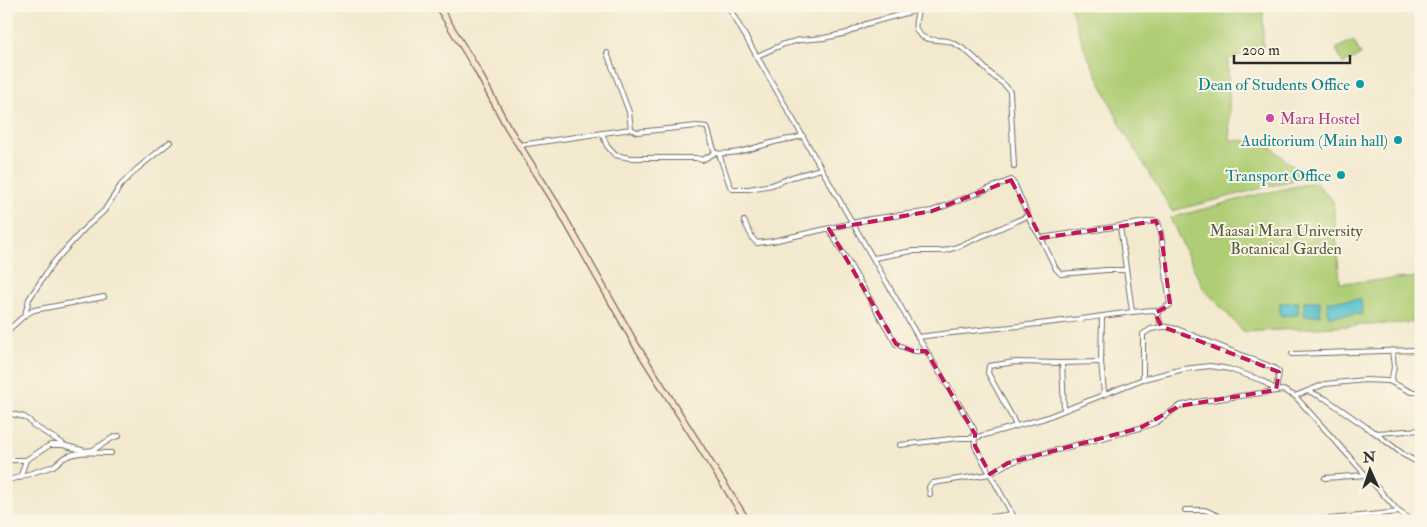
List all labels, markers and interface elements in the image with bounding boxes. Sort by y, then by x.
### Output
scale bar [1234,32,1351,64]
text: 200 m [1242,41,1280,60]
place label: Dean of Students Office [1198,75,1350,95]
marker: Dean of Students Office [1354,78,1366,90]
place label: Mara Hostel [1280,109,1360,129]
marker: Mara Hostel [1264,112,1276,124]
place label: Auditorium (Main hall) [1240,131,1388,151]
marker: Auditorium (Main hall) [1392,134,1404,146]
place label: Transport Office [1225,166,1331,187]
marker: Transport Office [1335,169,1347,181]
park label: Maasai Mara University Botanical Garden [1210,221,1363,259]
north arrow [1344,444,1394,494]
text: N [1362,449,1377,466]

